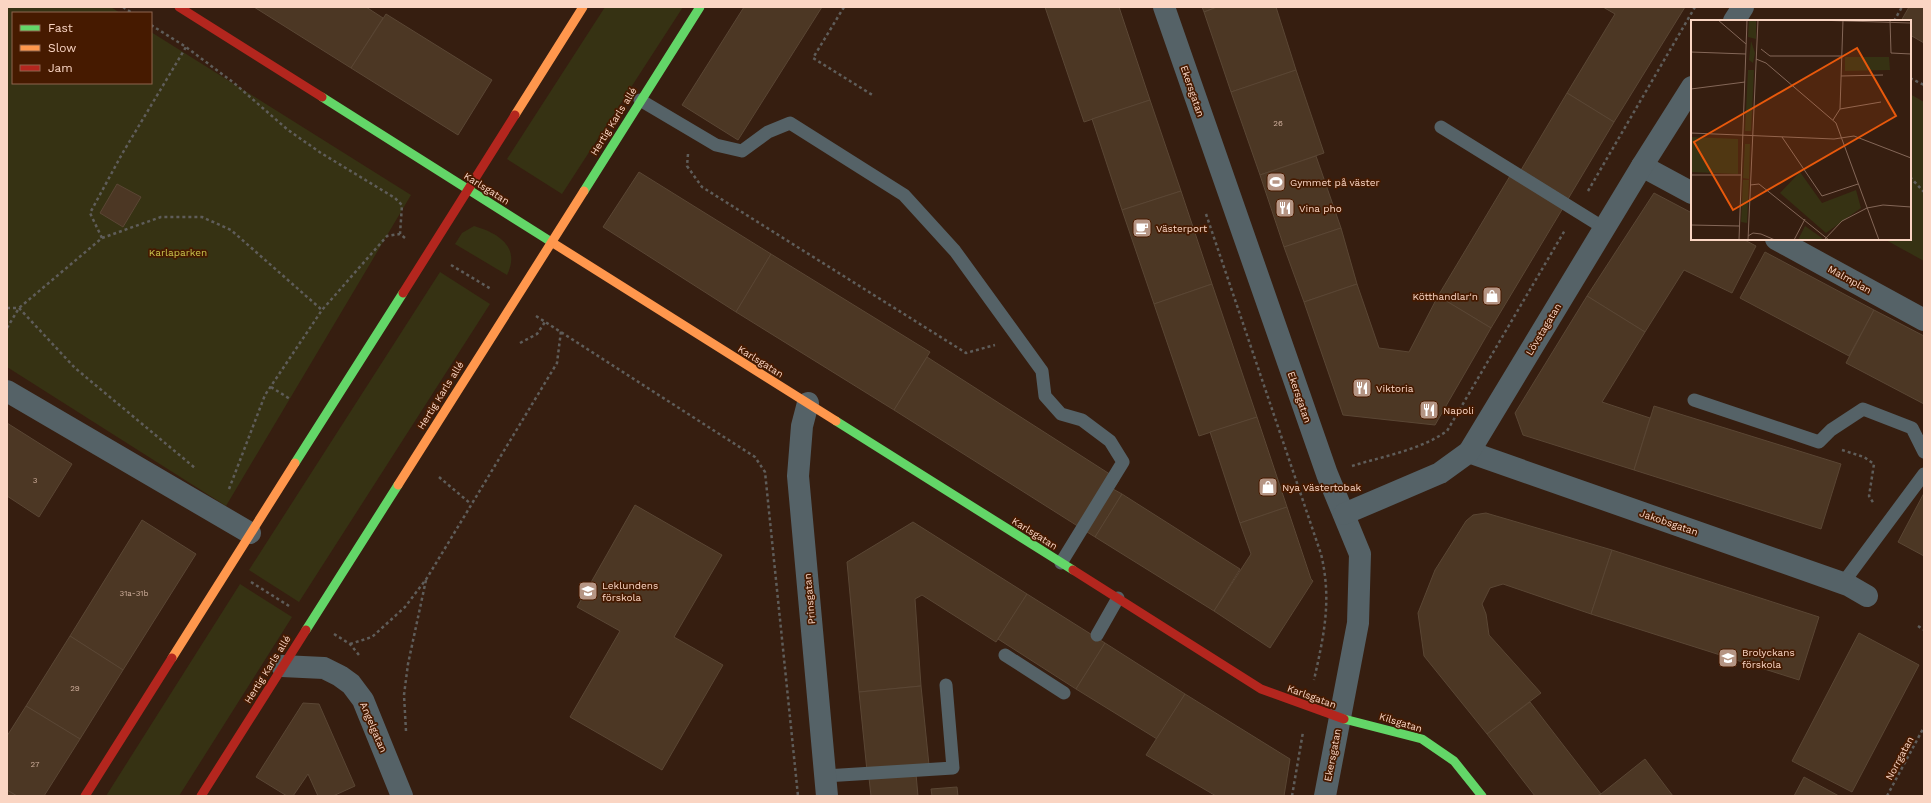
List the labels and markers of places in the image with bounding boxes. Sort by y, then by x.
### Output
sports icon: Gymmet på väster [1265,171,1287,193]
place label: Gymmet på väster [1290,177,1380,188]
restaurant icon: Vina pho [1274,197,1296,219]
place label: Vina pho [1299,203,1342,214]
cafe icon: Västerport [1131,217,1153,239]
place label: Västerport [1156,223,1208,234]
shop icon: Kötthandlar'n [1481,285,1503,307]
place label: Kötthandlar'n [1413,291,1478,302]
restaurant icon: Viktoria [1351,377,1373,399]
place label: Viktoria [1376,383,1414,394]
restaurant icon: Napoli [1418,399,1440,421]
place label: Napoli [1443,405,1474,416]
shop icon: Nya Västertobak [1257,476,1279,498]
place label: Nya Västertobak [1282,482,1362,493]
school or university icon: Leklundens förskola [577,580,599,602]
place label: Leklundens förskola [602,580,658,603]
school or university icon: Brolyckans förskola [1717,647,1739,669]
place label: Brolyckans förskola [1742,647,1795,670]

